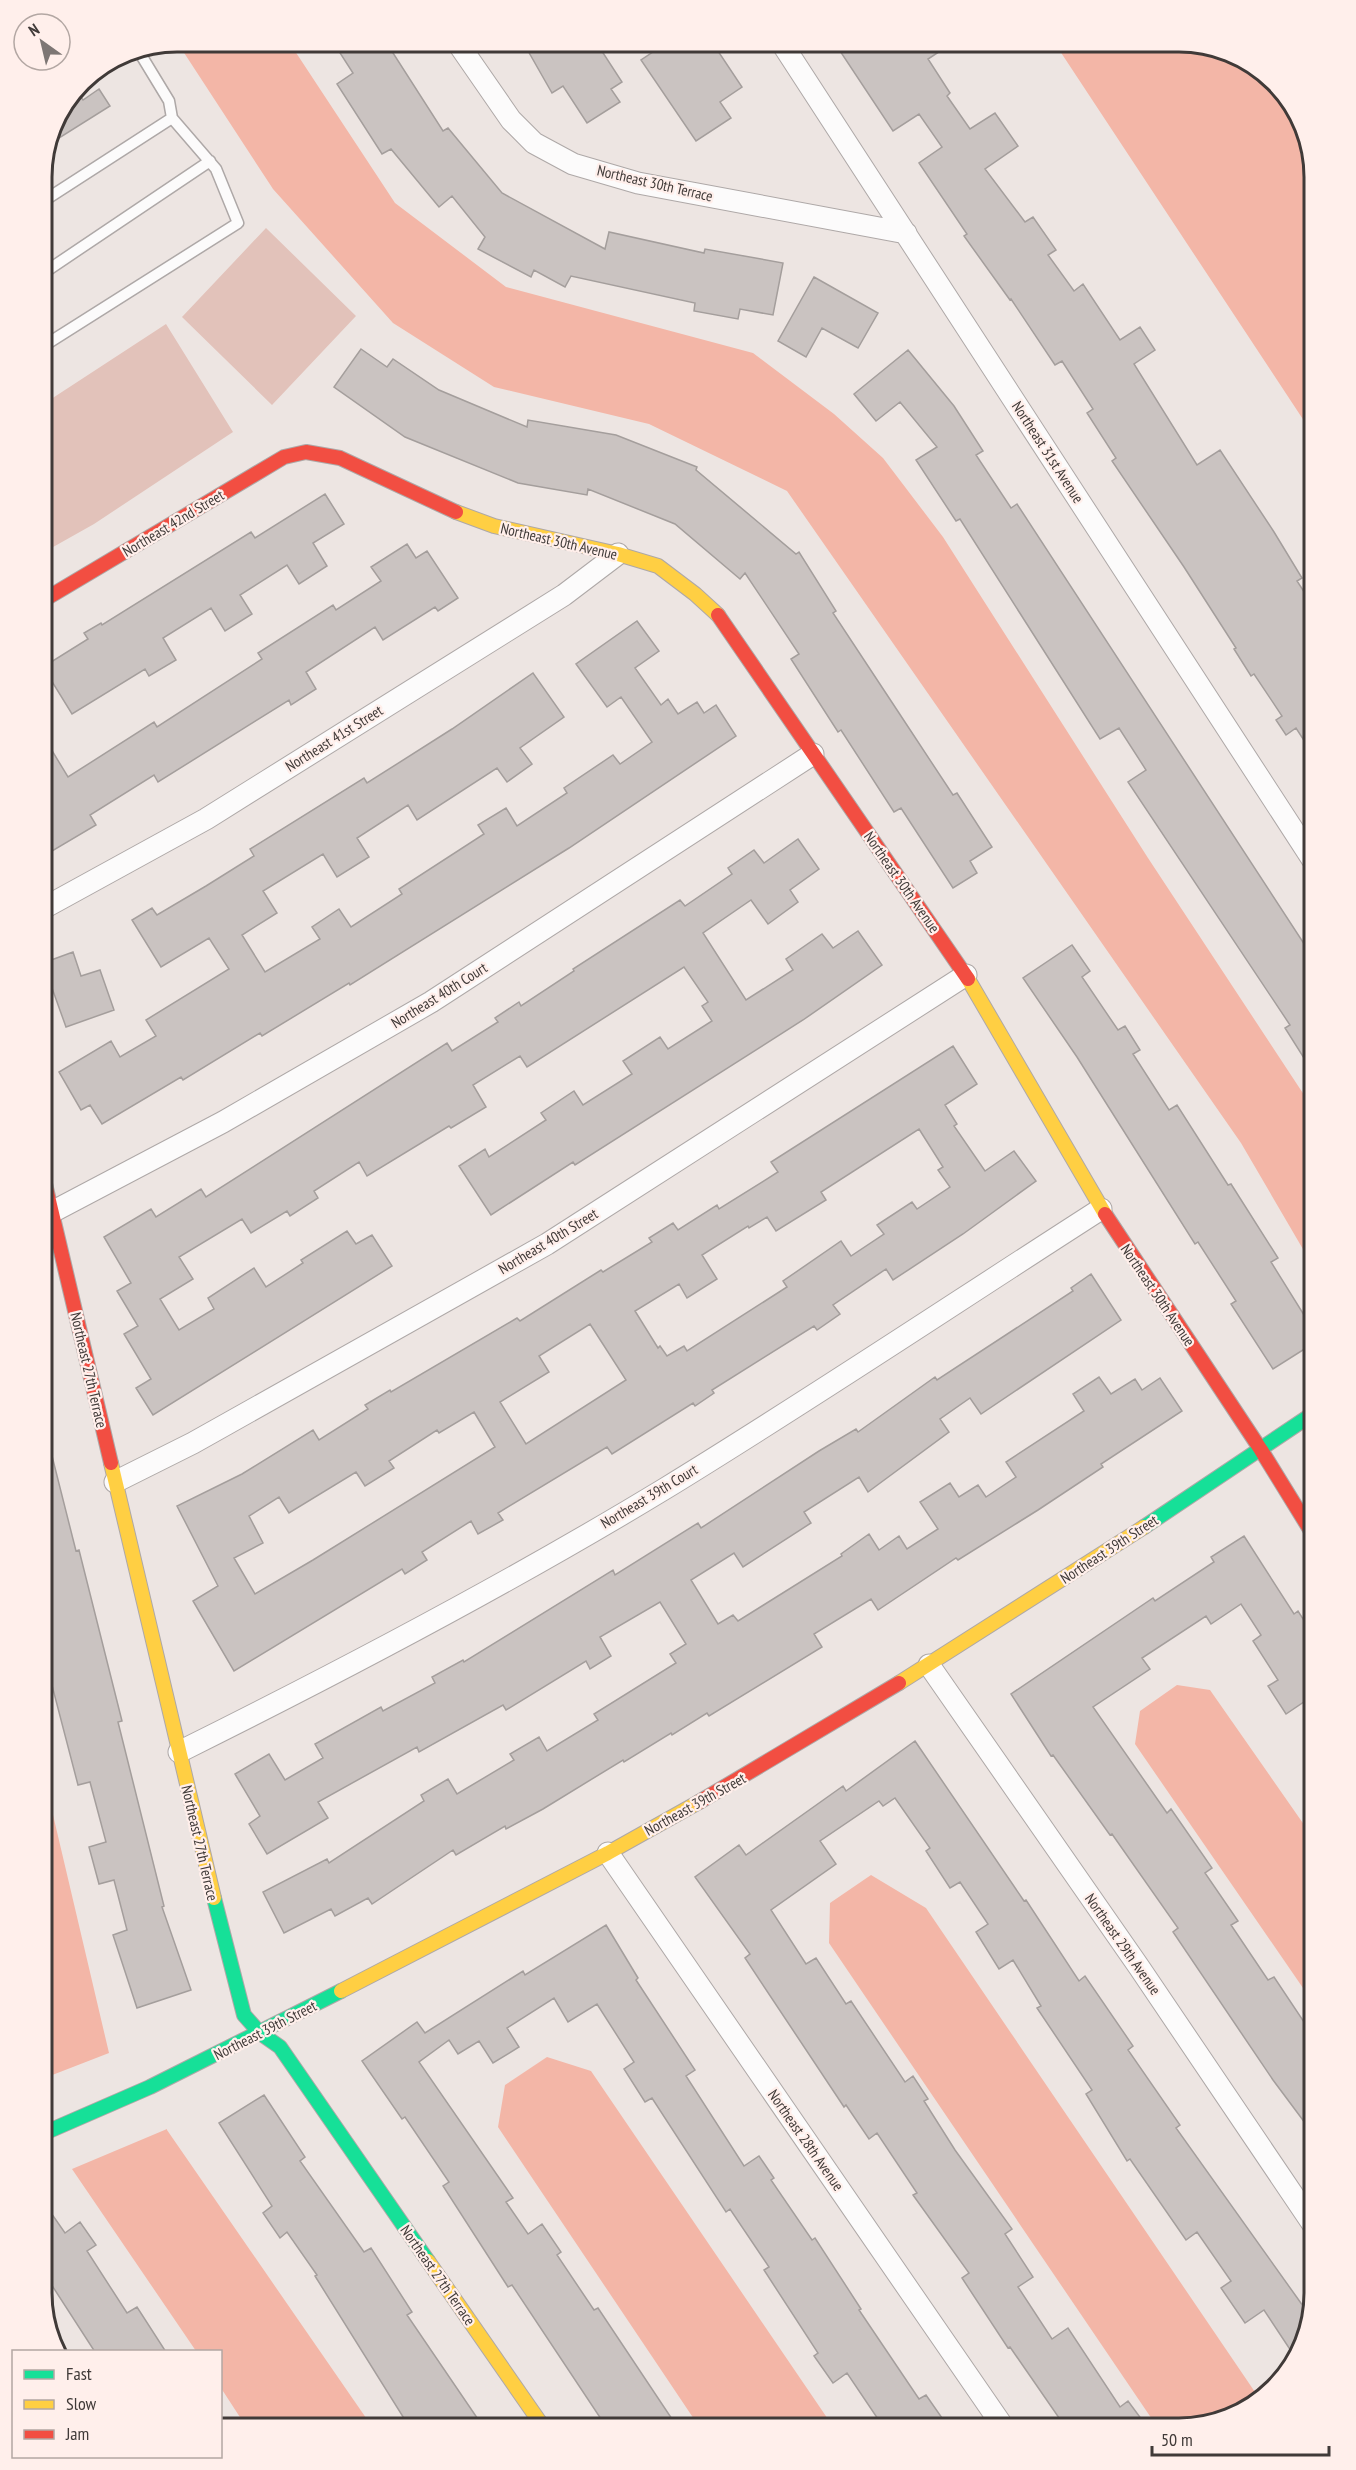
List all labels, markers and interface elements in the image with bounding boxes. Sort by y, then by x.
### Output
north arrow [12,12,72,72]
text: N [24,19,43,40]
street label: Northeast 30th Terrace [595,160,715,206]
street label: Northeast 31st Avenue [1008,397,1088,507]
street label: Northeast 42nd Street [119,485,227,561]
street label: Northeast 30th Avenue [499,518,619,564]
street label: Northeast 41st Street [282,700,386,776]
street label: Northeast 30th Avenue [860,828,944,936]
street label: Northeast 40th Court [387,958,491,1032]
street label: Northeast 40th Street [495,1204,601,1278]
street label: Northeast 30th Avenue [1117,1240,1199,1350]
street label: Northeast 27th Terrace [66,1310,112,1430]
street label: Northeast 39th Court [597,1460,701,1532]
street label: Northeast 39th Street [1057,1510,1161,1588]
street label: Northeast 39th Street [641,1768,749,1840]
street label: Northeast 27th Terrace [177,1783,223,1903]
street label: Northeast 29th Avenue [1081,1890,1165,1998]
street label: Northeast 39th Street [210,1996,320,2064]
street label: Northeast 28th Avenue [764,2086,848,2194]
street label: Northeast 27th Terrace [396,2221,480,2329]
legend [12,2350,222,2458]
text: Fast [66,2362,92,2385]
text: Slow [66,2392,97,2415]
scale bar [1152,2419,1329,2457]
text: Jam [65,2422,89,2445]
text: 50 m [1161,2428,1193,2451]

